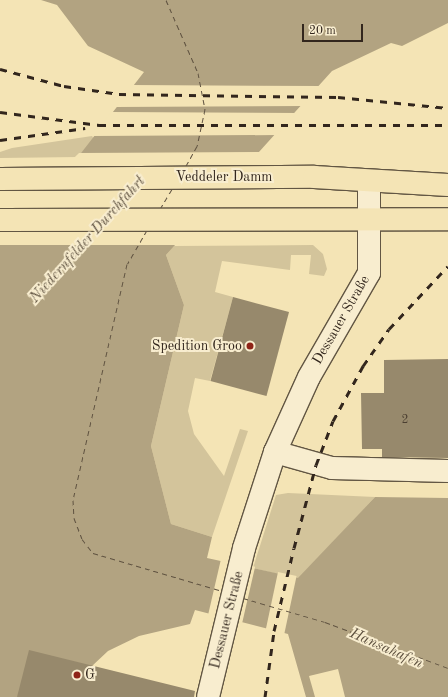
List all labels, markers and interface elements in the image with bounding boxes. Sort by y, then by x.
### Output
scale bar [304,16,365,42]
text: 20 m [309,25,336,37]
street label: Veddeler Damm [176,169,272,185]
water label: Niedernfelder Durchfahrt [26,173,150,307]
street label: Dessauer Straße [309,272,373,368]
place label: Spedition Groo [152,338,242,354]
marker: Spedition Groo [245,341,255,351]
house number: 2 [402,414,408,428]
street label: Dessauer Straße [207,569,247,671]
water label: Hansahafen [347,625,425,673]
place label: G [85,667,95,683]
marker: G [72,670,82,680]

